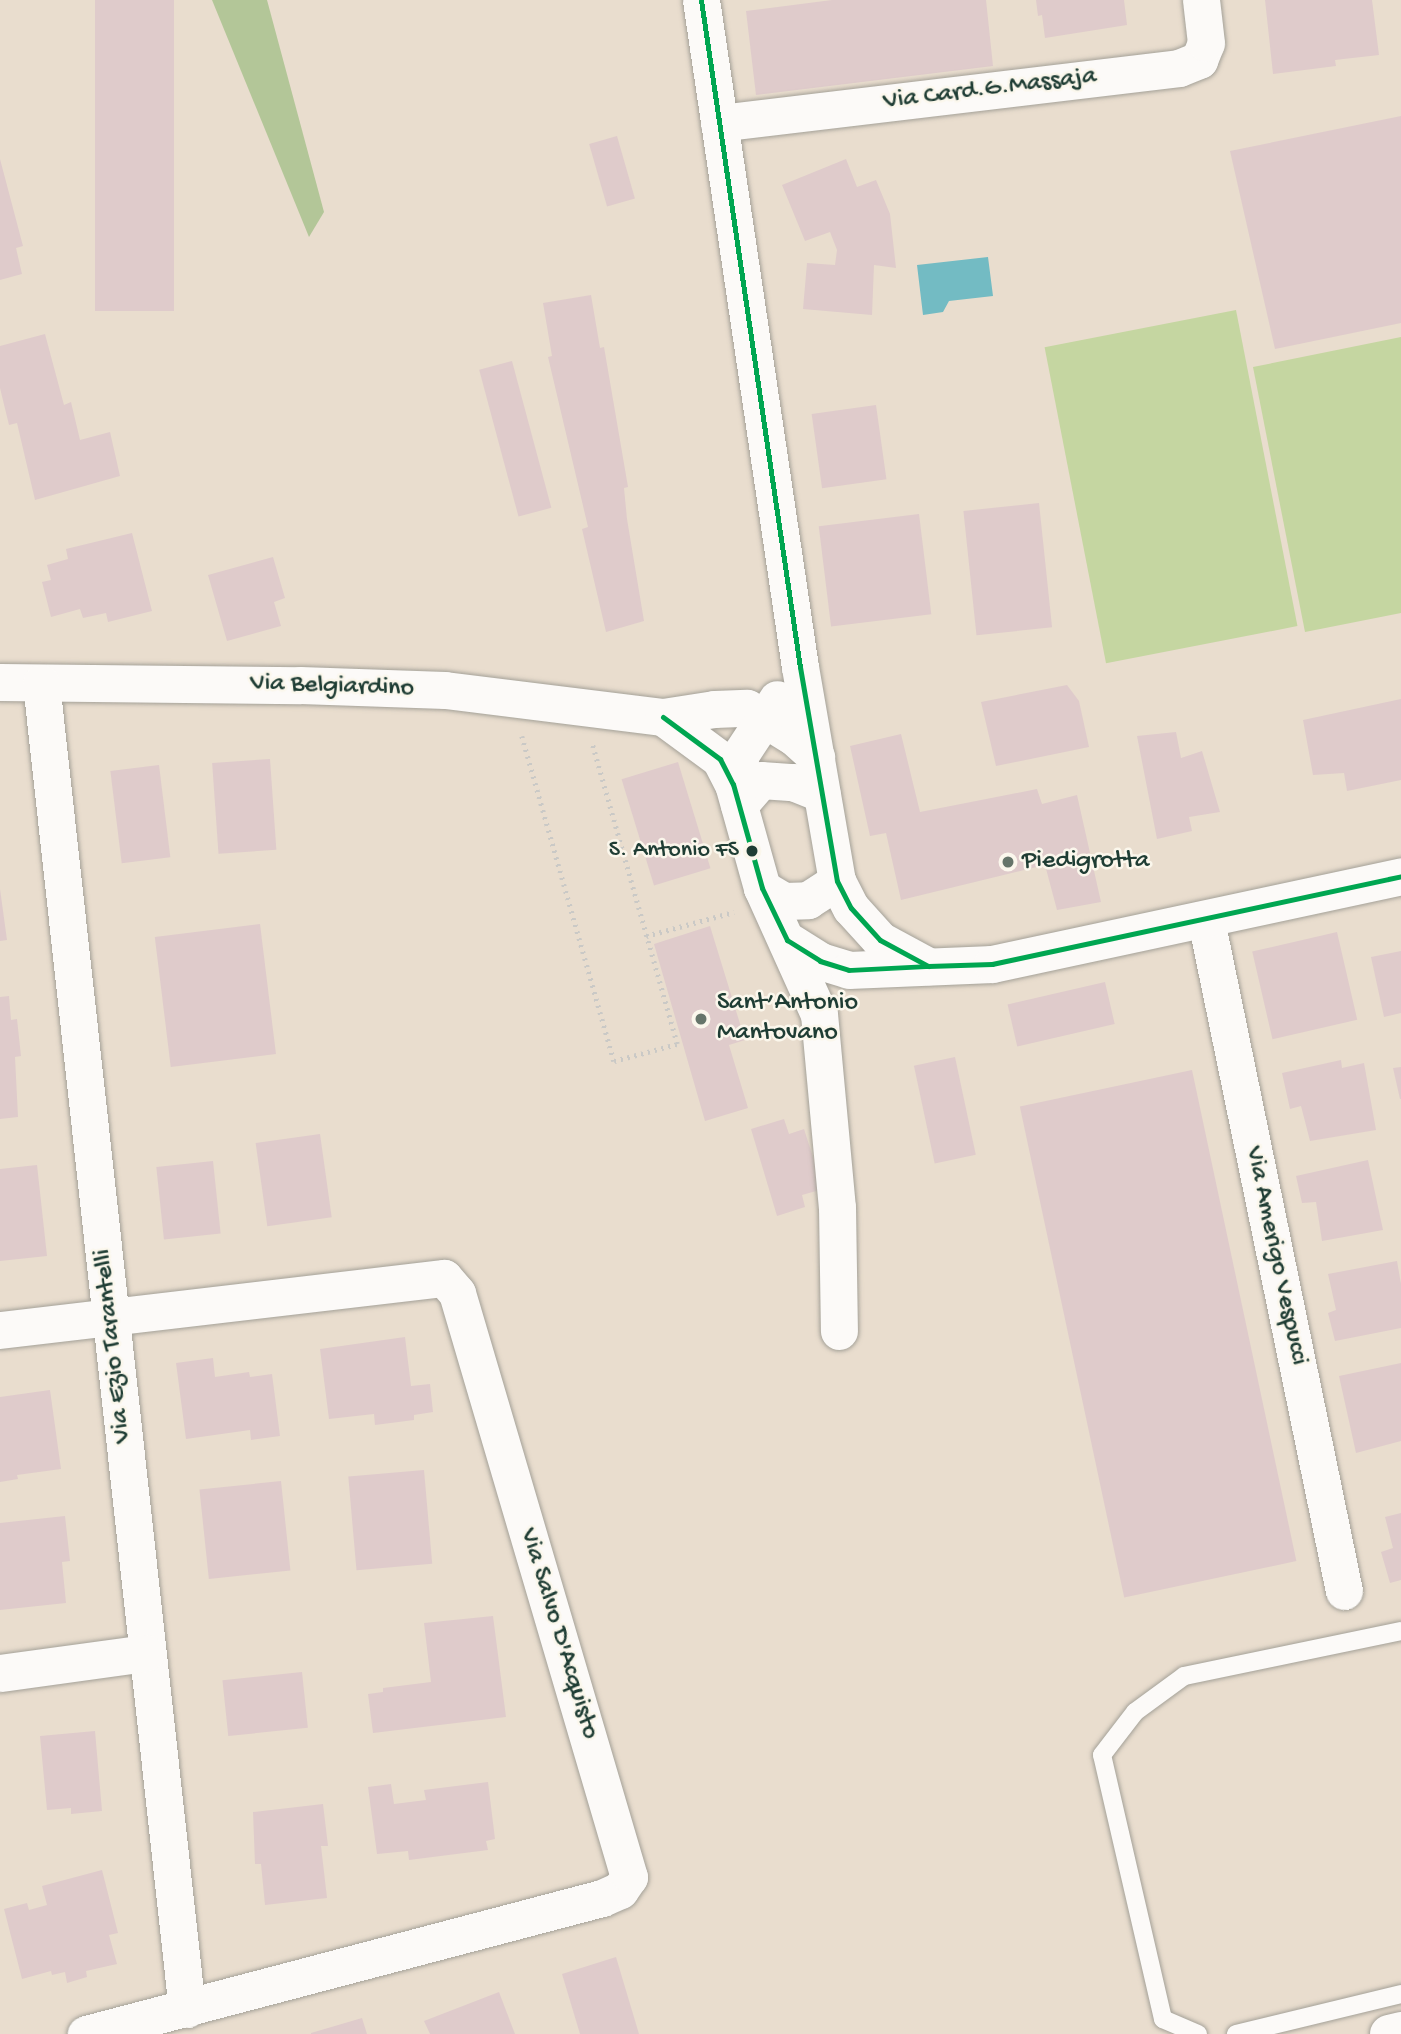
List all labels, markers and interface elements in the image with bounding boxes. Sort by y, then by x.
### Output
street label: Via Card.G.Massaja [882,61,1098,119]
street label: Via Belgiardino [250,669,414,705]
place label: S. Antonio FS [609,837,739,865]
marker: S. Antonio FS [745,844,759,858]
place label: Piedigrotta [1022,846,1149,878]
marker: Piedigrotta [1000,854,1016,870]
place label: Sant’Antonio Mantovano [717,988,858,1050]
marker: Sant’Antonio Mantovano [691,1009,711,1029]
street label: Via Amerigo Vespucci [1237,1144,1313,1368]
street label: Via Ezio Tarantelli [88,1247,140,1445]
street label: Via Salvo D'Acquisto [511,1525,605,1743]

